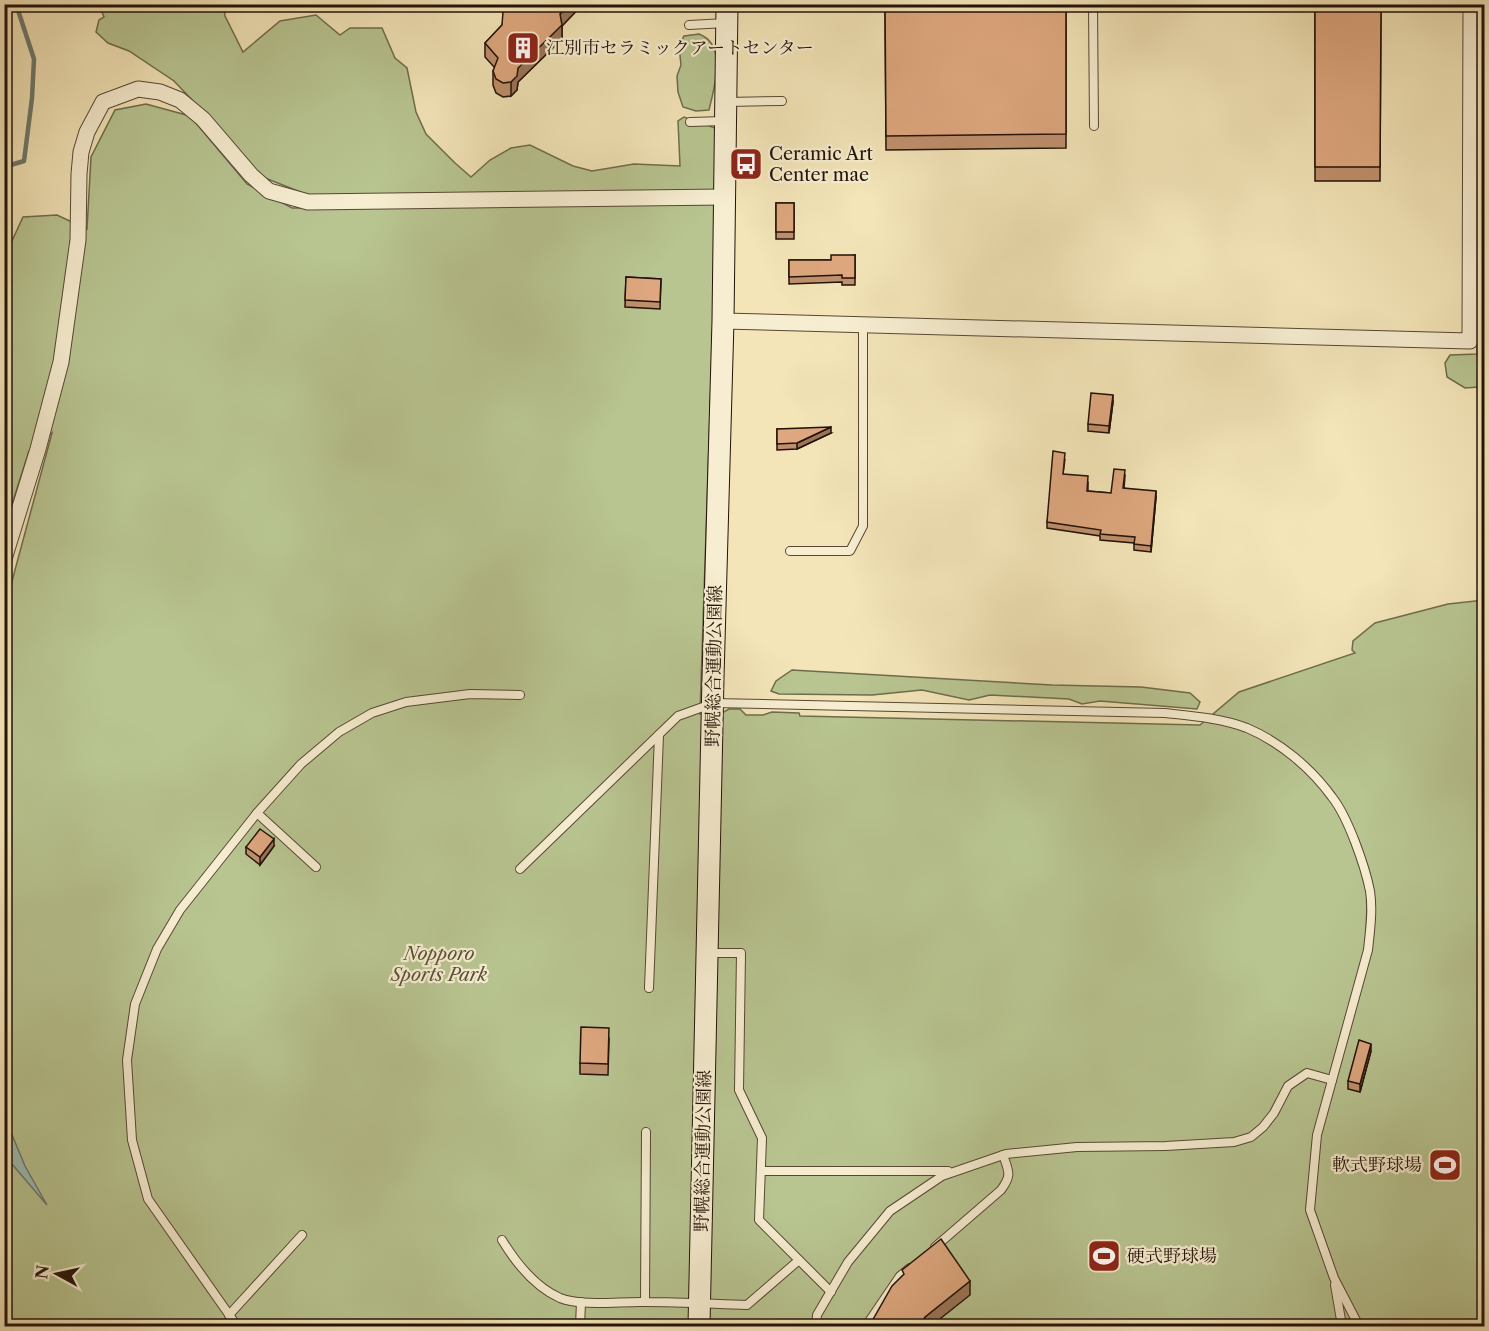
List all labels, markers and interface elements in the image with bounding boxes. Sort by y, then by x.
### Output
building icon: 江別市セラミックアートセンター [505,30,541,66]
place label: 江別市セラミックアートセンター [546,37,814,59]
place label: Ceramic Art Center mae [769,143,874,186]
bus stop icon: Ceramic Art Center mae [728,146,764,182]
street label: 野幌総合運動公園線 [702,585,726,747]
park label: Nopporo Sports Park [390,943,488,986]
street label: 野幌総合運動公園線 [691,1070,715,1232]
sports icon: 軟式野球場 [1427,1147,1463,1183]
place label: 軟式野球場 [1332,1154,1422,1176]
sports icon: 硬式野球場 [1086,1238,1122,1274]
north arrow [27,1244,87,1304]
place label: 硬式野球場 [1127,1245,1217,1267]
text: N [31,1264,53,1280]

